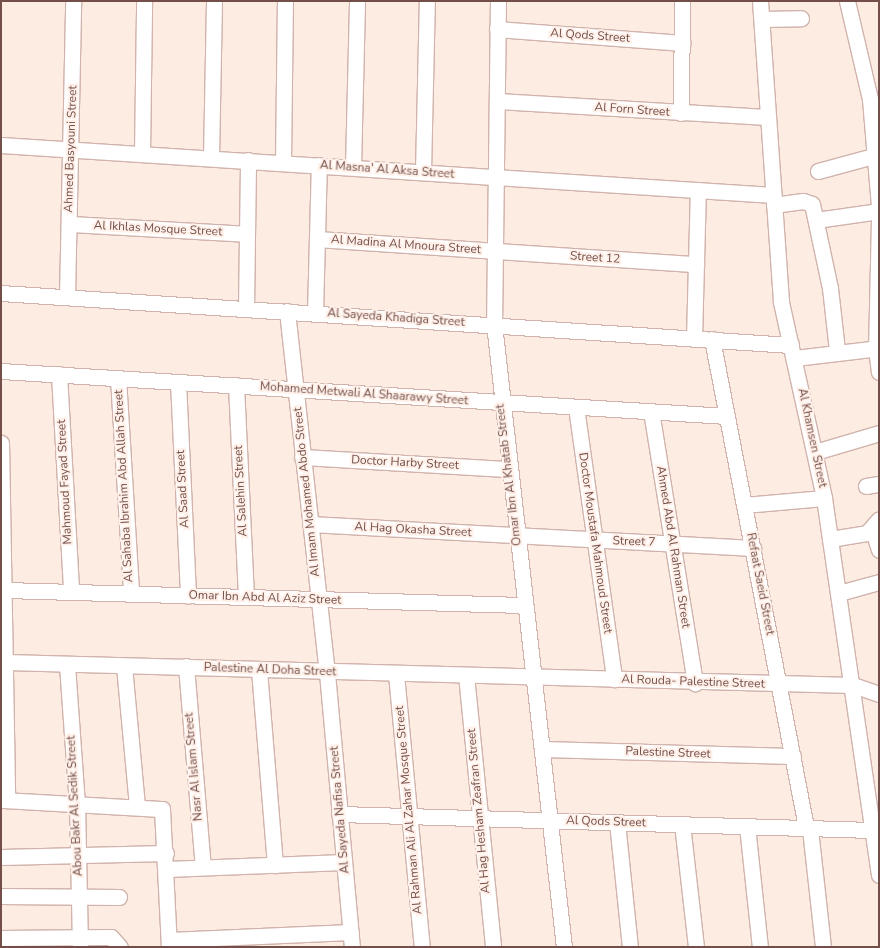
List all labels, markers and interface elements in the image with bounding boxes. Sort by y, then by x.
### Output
street label: Al Qods Street [550,26,630,46]
street label: Ahmed Basyouni Street [62,85,80,213]
street label: Al Forn Street [594,100,670,120]
street label: Al Masna' Al Aksa Street [319,158,455,182]
street label: Al Ikhlas Mosque Street [93,218,223,240]
street label: Al Madina Al Mnoura Street [331,233,481,257]
street label: Street 12 [569,249,621,267]
street label: Al Sayeda Khadiga Street [327,306,465,330]
street label: Mohamed Metwali Al Shaarawy Street [259,380,469,408]
street label: Al Khamsen Street [794,387,830,489]
street label: Al Sahaba Ibrahim Abd Allah Street [112,389,136,583]
street label: Omar Ibn Al Khatab Street [493,403,525,547]
street label: Al Imam Mohamed Abdo Street [291,406,323,578]
street label: Mahmoud Fayad Street [55,419,75,545]
street label: Al Salehin Street [231,445,251,537]
street label: Al Saad Street [174,450,192,528]
street label: Doctor Moustafa Mahmoud Street [575,452,615,634]
street label: Doctor Harby Street [351,453,459,473]
street label: Ahmed Abd Al Rahman Street [653,465,693,629]
street label: Al Hag Okasha Street [354,520,472,540]
street label: Refaat Saeid Street [743,532,777,636]
street label: Street 7 [612,534,656,550]
street label: Omar Ibn Abd Al Aziz Street [188,588,342,608]
street label: Palestine Al Doha Street [204,660,336,680]
street label: Al Rouda- Palestine Street [621,672,765,692]
street label: Al Rahman Ali Al Zahar Mosque Street [393,705,425,915]
street label: Nasr Al Islam Street [182,712,206,822]
street label: Al Hag Hesham Zeafran Street [465,728,493,894]
street label: Abou Bakr Al Sedik Street [64,735,86,877]
street label: Palestine Street [625,744,711,762]
street label: Al Sayeda Nafisa Street [327,746,353,874]
street label: Al Qods Street [566,813,646,831]

